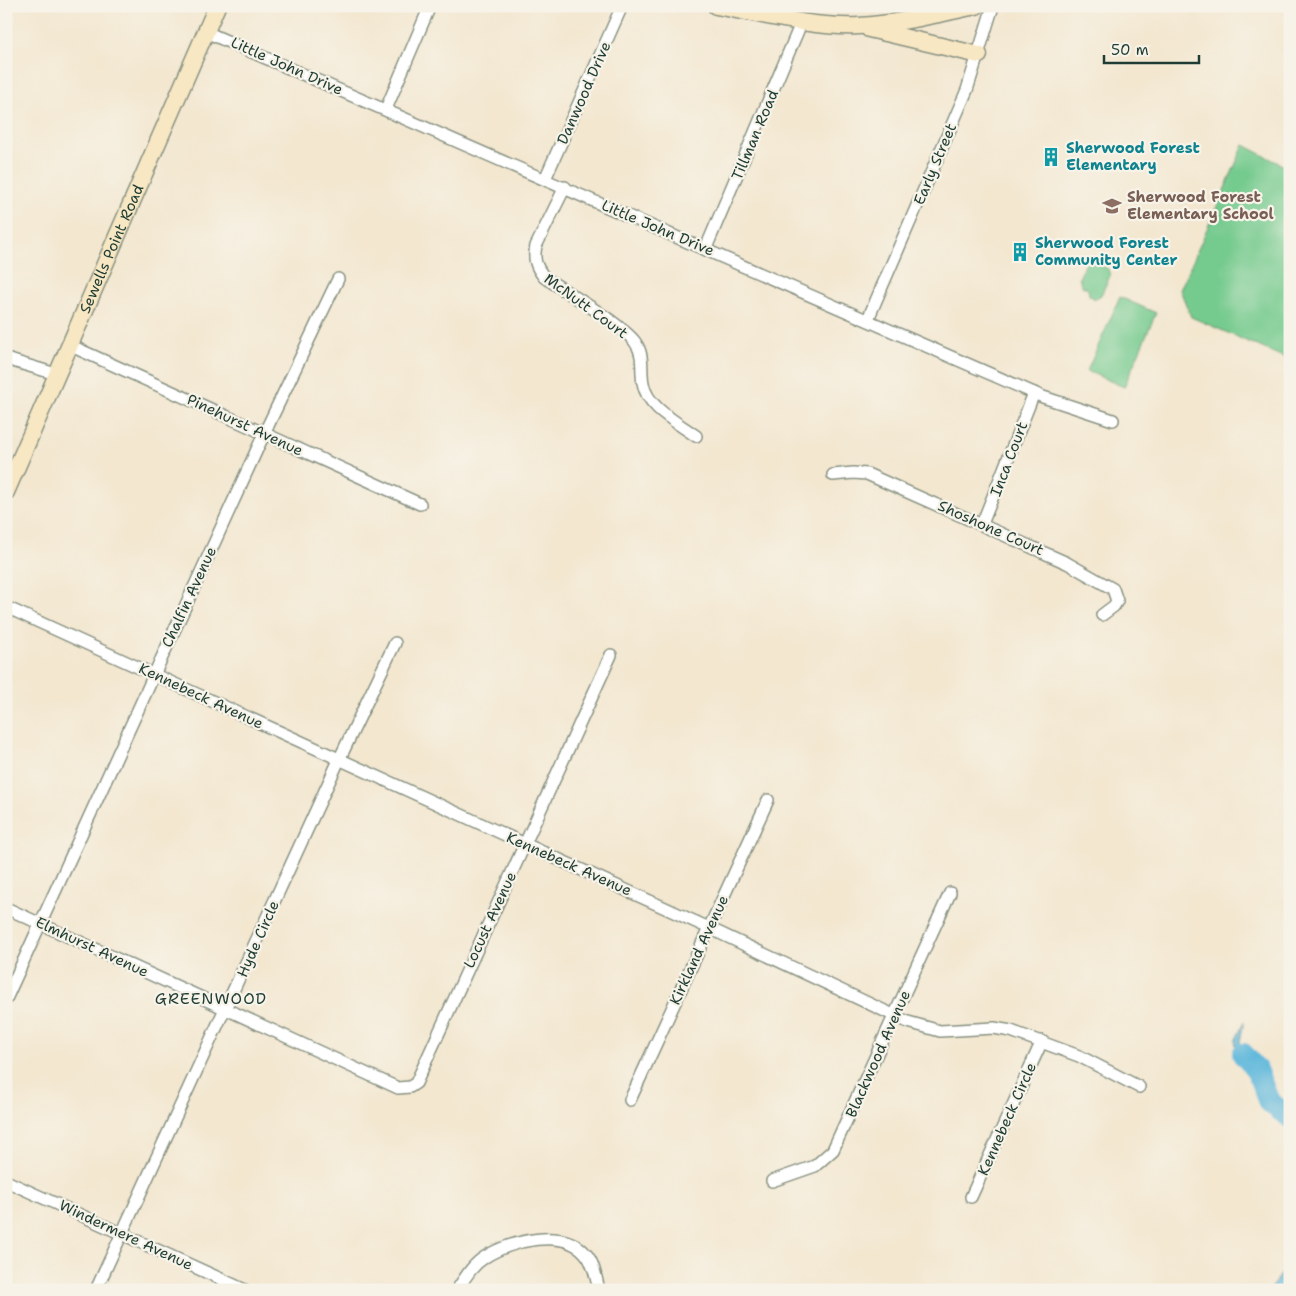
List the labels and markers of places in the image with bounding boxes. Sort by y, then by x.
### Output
place label: Sherwood Forest Elementary [1066,138,1200,175]
building icon: Sherwood Forest Elementary [1040,146,1062,168]
place label: Sherwood Forest Elementary School [1127,187,1274,224]
school or university icon: Sherwood Forest Elementary School [1101,195,1123,217]
place label: Sherwood Forest Community Center [1035,233,1178,270]
building icon: Sherwood Forest Community Center [1009,241,1031,263]

